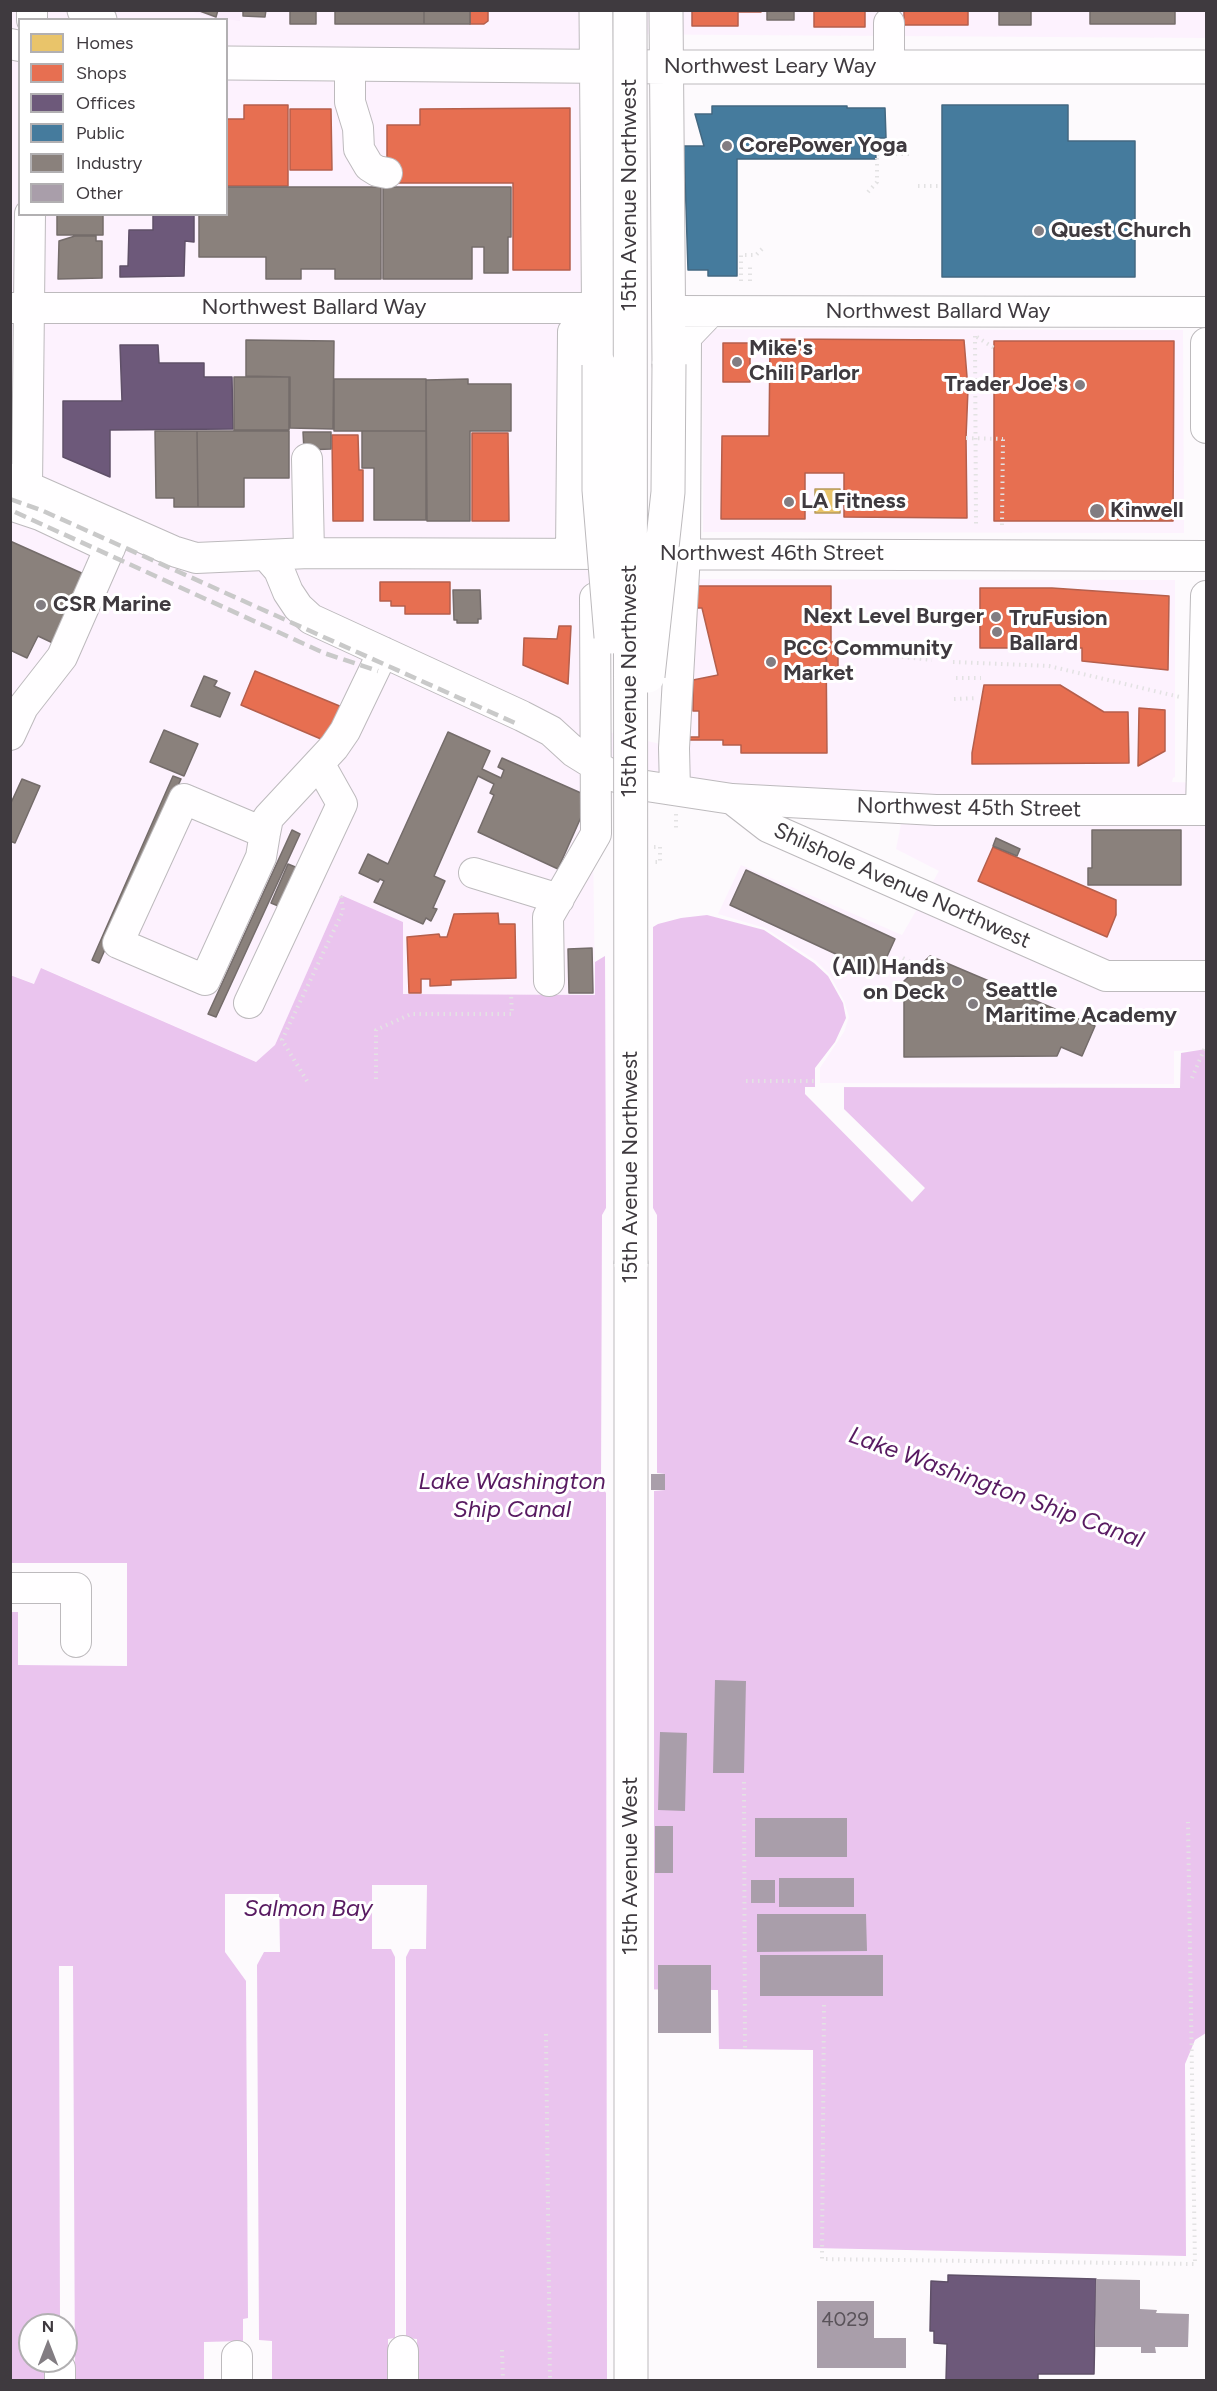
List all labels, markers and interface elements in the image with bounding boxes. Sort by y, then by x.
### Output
legend [18,18,228,216]
text: Homes [76,32,134,54]
street label: Northwest Leary Way [664,54,876,80]
text: Shops [76,62,127,84]
street label: 15th Avenue Northwest [617,79,643,311]
text: Offices [76,92,135,114]
text: Public [76,122,125,144]
place label: CorePower Yoga [739,133,907,159]
marker: CorePower Yoga [720,139,734,153]
text: Industry [76,152,142,174]
text: Other [76,182,123,204]
place label: Quest Church [1051,218,1191,244]
marker: Quest Church [1032,224,1046,238]
street label: Northwest Ballard Way [202,295,426,321]
street label: Northwest Ballard Way [826,299,1050,325]
place label: Mike's Chili Parlor [749,336,859,388]
marker: Mike's Chili Parlor [730,355,744,369]
place label: Trader Joe's [944,372,1068,398]
marker: Trader Joe's [1073,378,1087,392]
place label: LA Fitness [801,489,906,515]
marker: LA Fitness [782,495,796,509]
place label: Kinwell [1110,498,1184,524]
marker: Kinwell [1088,502,1106,520]
street label: Northwest 46th Street [660,541,884,567]
street label: 15th Avenue Northwest [617,565,643,797]
place label: CSR Marine [53,592,171,618]
marker: CSR Marine [34,598,48,612]
place label: Next Level Burger [803,604,984,630]
place label: TruFusion Ballard [1009,606,1108,658]
marker: Next Level Burger [989,610,1003,624]
marker: TruFusion Ballard [990,625,1004,639]
place label: PCC Community Market [783,636,953,688]
marker: PCC Community Market [764,655,778,669]
street label: Northwest 45th Street [856,793,1082,823]
street label: Shilshole Avenue Northwest [769,817,1035,955]
place label: (All) Hands on Deck [832,955,945,1006]
marker: (All) Hands on Deck [950,974,964,988]
place label: Seattle Maritime Academy [985,978,1177,1030]
marker: Seattle Maritime Academy [966,997,980,1011]
street label: 15th Avenue Northwest [618,1051,644,1283]
water label: Lake Washington Ship Canal [845,1421,1147,1555]
water label: Lake Washington Ship Canal [418,1468,606,1524]
street label: 15th Avenue West [618,1777,644,1955]
water label: Salmon Bay [243,1895,373,1923]
house number: 4029 [821,2308,869,2332]
north arrow [18,2313,78,2373]
text: N [42,2317,54,2336]

